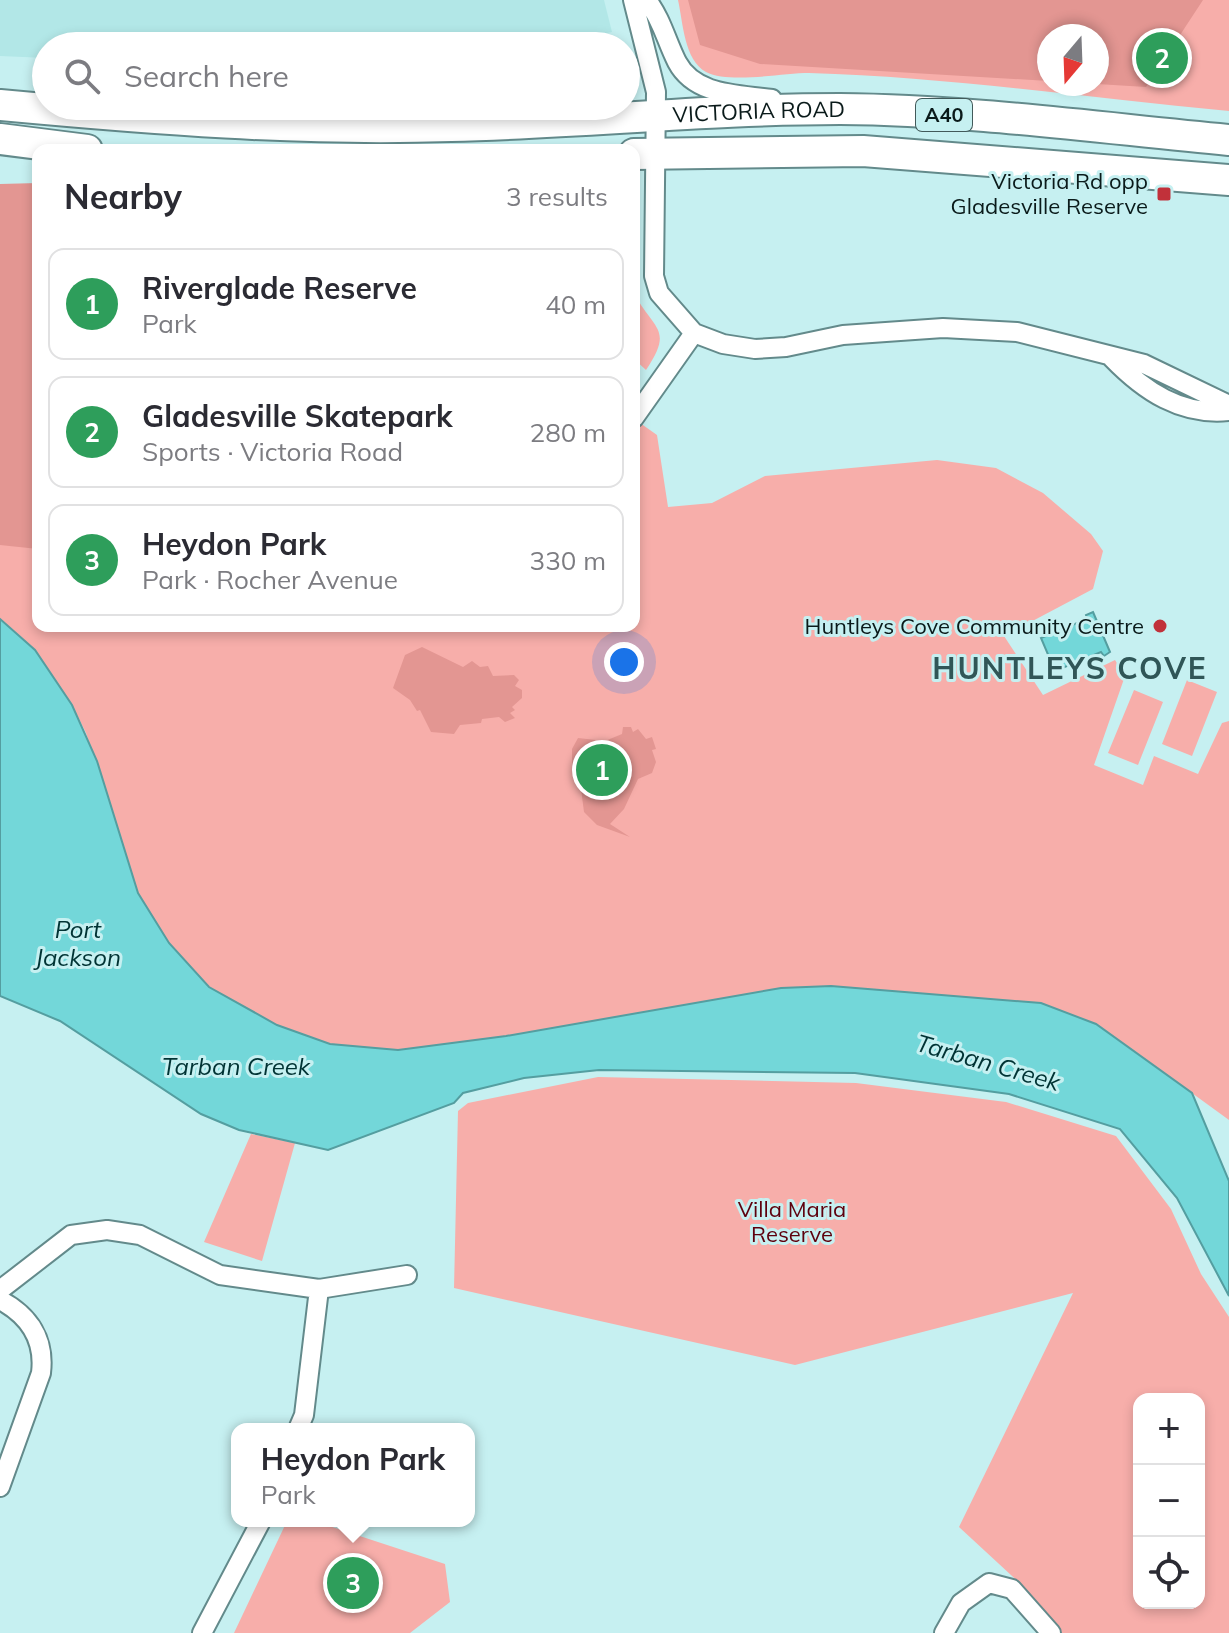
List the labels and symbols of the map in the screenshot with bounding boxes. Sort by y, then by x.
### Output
north arrow [1037,24,1109,96]
pin: 2 [1136,28,1188,88]
street label: VICTORIA ROAD [672,95,845,129]
road number: A40 [916,99,972,131]
place label: Victoria Rd opp Gladesville Reserve [951,167,1148,220]
marker: Victoria Rd opp Gladesville Reserve [1155,185,1173,203]
place label: Huntleys Cove Community Centre [805,612,1144,640]
marker: Huntleys Cove Community Centre [1151,617,1169,635]
your location [604,642,644,682]
district label: HUNTLEYS COVE [932,649,1208,687]
pin: 1 [576,740,628,800]
water label: Port Jackson [33,914,121,972]
water label: Tarban Creek [913,1027,1064,1097]
water label: Tarban Creek [162,1051,311,1081]
park label: Villa Maria Reserve [738,1195,846,1248]
pin: 3 [327,1553,379,1613]

